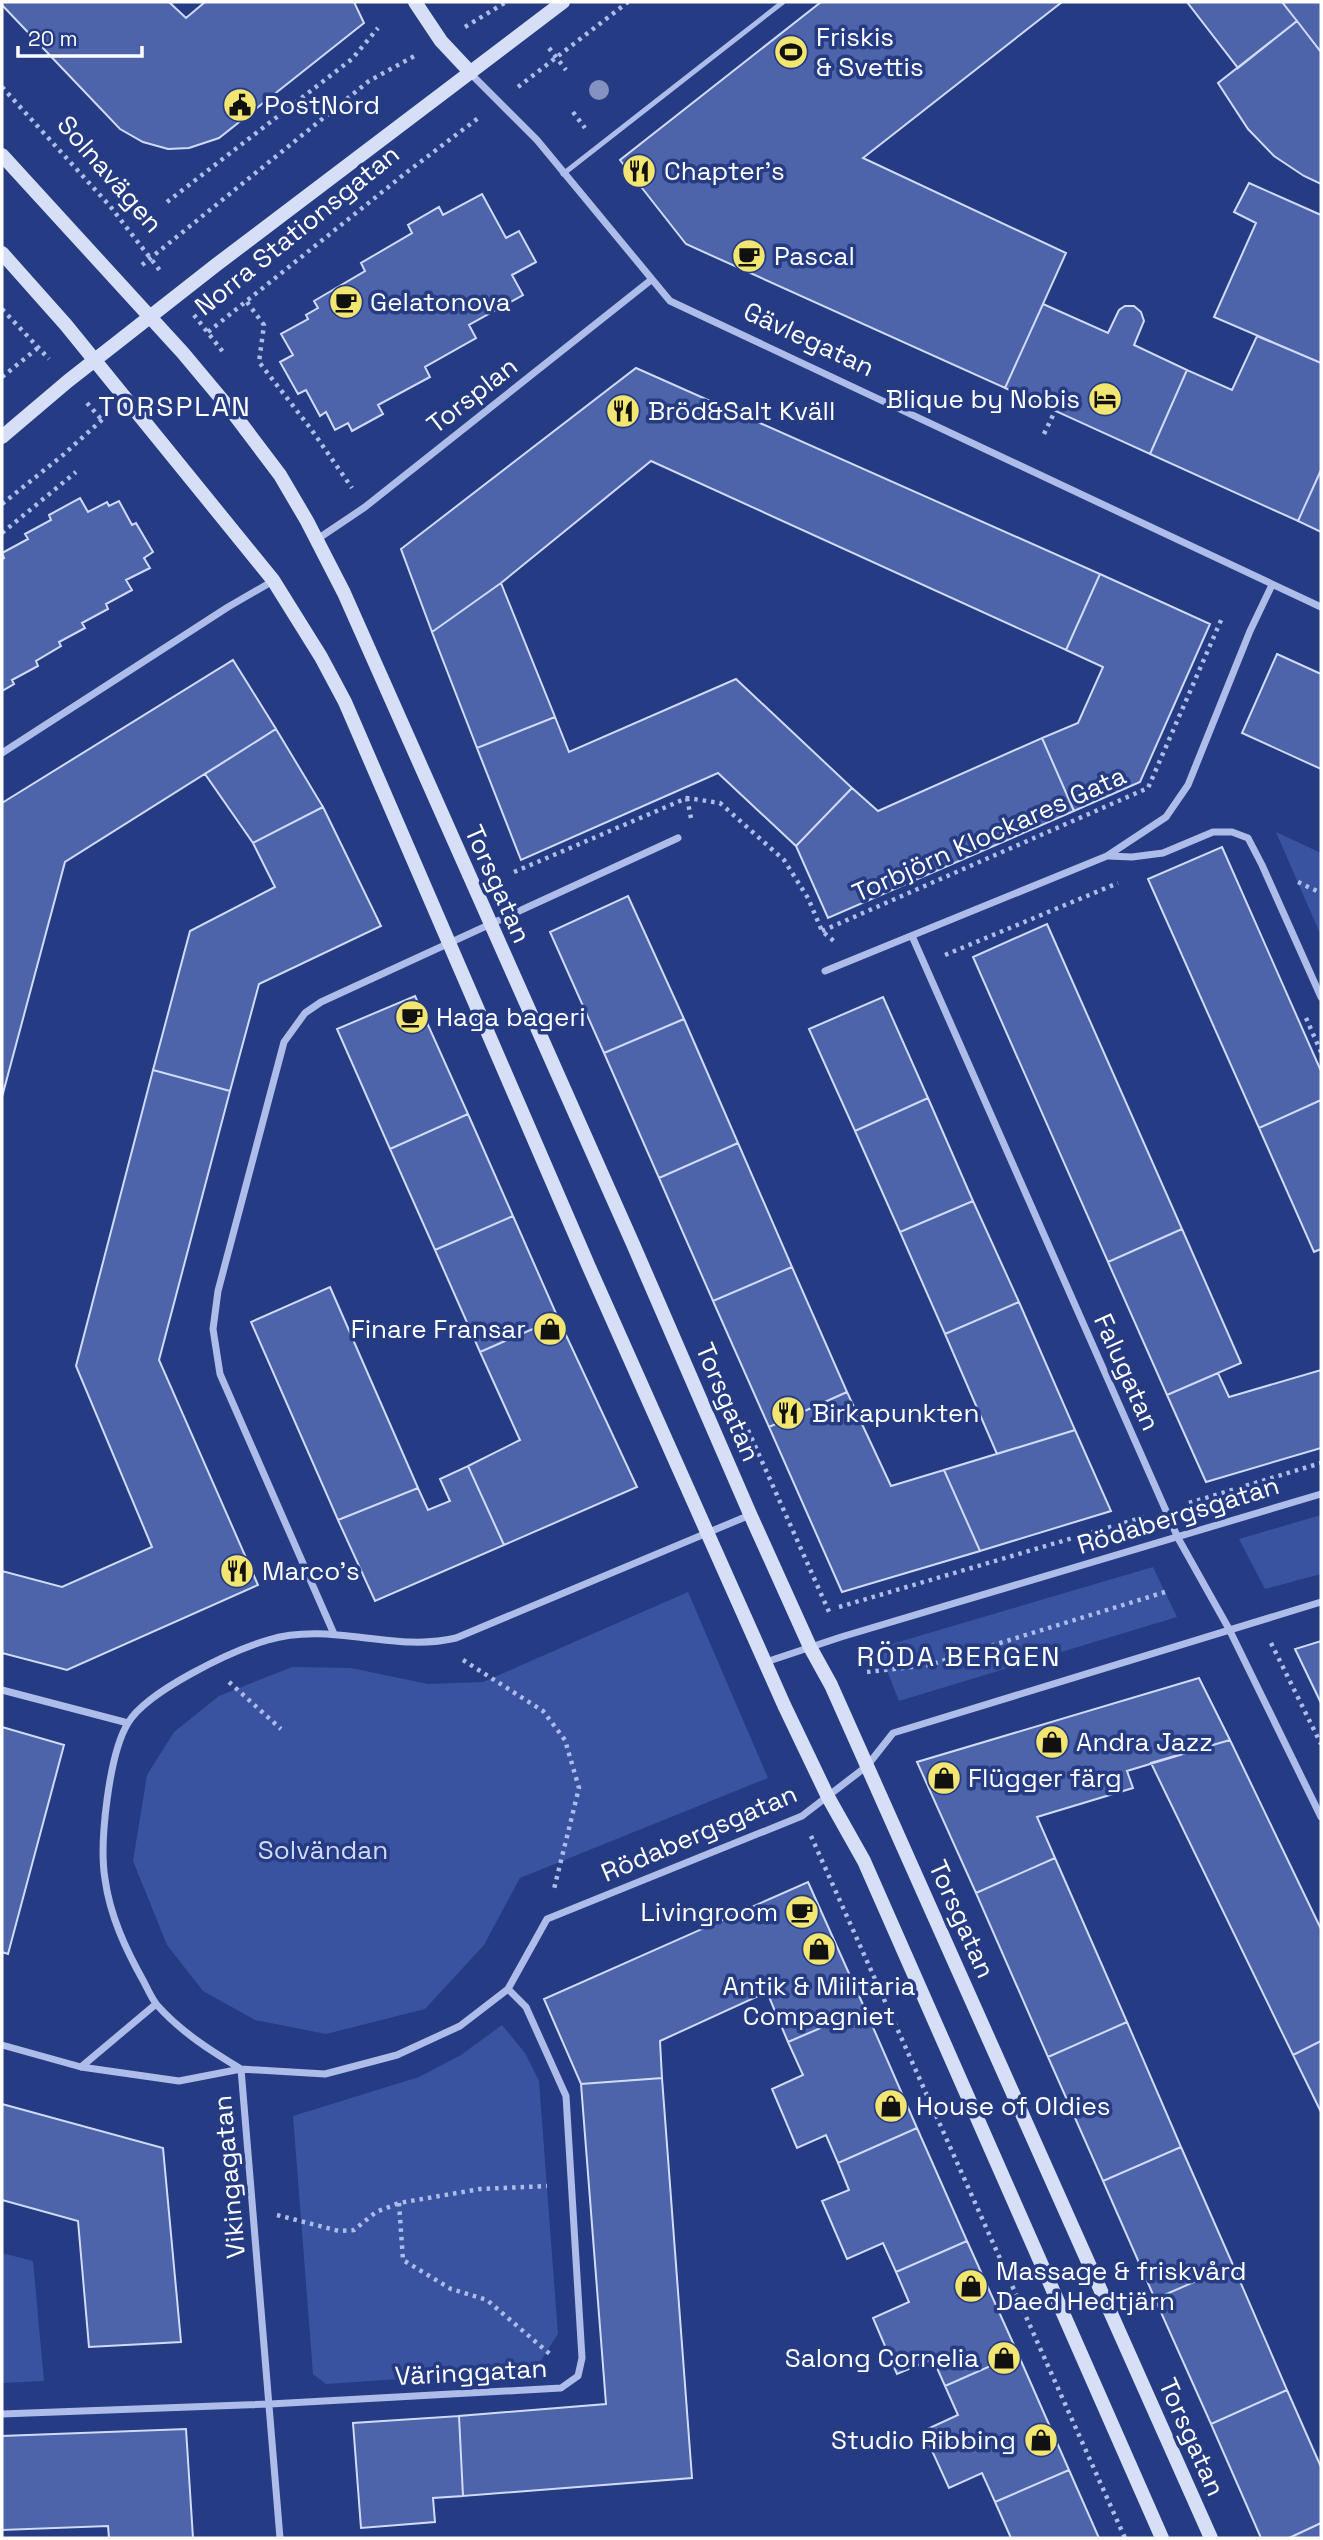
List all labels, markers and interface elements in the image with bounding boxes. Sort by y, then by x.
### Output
scale bar [18,14,142,58]
place label: Friskis & Svettis [816,20,924,84]
text: 20 m [28,25,78,52]
sports icon: Friskis & Svettis [772,33,810,71]
public building icon: PostNord [221,86,259,124]
place label: PostNord [264,88,380,122]
street label: Solnavägen [50,108,170,240]
street label: Norra Stationsgatan [188,137,406,323]
restaurant icon: Chapter's [620,152,658,190]
place label: Chapter's [664,154,785,188]
cafe icon: Pascal [730,237,768,275]
place label: Pascal [774,239,855,273]
cafe icon: Gelatonova [327,283,365,321]
place label: Gelatonova [370,285,511,319]
street label: Gävlegatan [738,294,880,384]
street label: Torsplan [420,349,524,441]
hotel icon: Blique by Nobis [1086,380,1124,418]
place label: Blique by Nobis [886,382,1080,416]
district label: TORSPLAN [98,388,252,424]
restaurant icon: Bröd&Salt Kväll [604,392,642,430]
place label: Bröd&Salt Kväll [648,394,835,428]
street label: Torbjörn Klockares Gata [847,758,1131,910]
street label: Torsgatan [457,820,539,948]
cafe icon: Haga bageri [393,998,431,1036]
place label: Haga bageri [436,1000,586,1034]
street label: Falugatan [1086,1308,1168,1436]
shop icon: Finare Fransar [531,1310,569,1348]
place label: Finare Fransar [351,1312,526,1346]
street label: Torsgatan [688,1338,768,1466]
restaurant icon: Birkapunkten [769,1394,807,1432]
place label: Birkapunkten [812,1396,979,1430]
street label: Rödabergsgatan [1073,1468,1283,1562]
restaurant icon: Marco's [218,1552,256,1590]
place label: Marco's [262,1554,360,1588]
district label: RÖDA BERGEN [856,1638,1062,1674]
shop icon: Andra Jazz [1033,1723,1071,1761]
place label: Andra Jazz [1076,1725,1213,1759]
shop icon: Flügger färg [925,1759,963,1797]
place label: Flügger färg [968,1761,1122,1795]
street label: Rödabergsgatan [596,1776,802,1890]
park label: Solvändan [258,1833,388,1867]
street label: Torsgatan [921,1855,1003,1983]
cafe icon: Livingroom [783,1893,821,1931]
place label: Livingroom [641,1895,778,1929]
shop icon: Antik & Militaria Compagniet [800,1930,838,1968]
place label: Antik & Militaria Compagniet [723,1969,915,2033]
shop icon: House of Oldies [872,2087,910,2125]
place label: House of Oldies [916,2089,1111,2123]
street label: Vikingagatan [205,2094,253,2260]
place label: Massage & friskvård Daed Hedtjärn [996,2254,1246,2318]
shop icon: Massage & friskvård Daed Hedtjärn [952,2267,990,2305]
shop icon: Salong Cornelia [985,2339,1023,2377]
place label: Salong Cornelia [785,2341,979,2375]
street label: Väringgatan [394,2351,548,2393]
street label: Torsgatan [1151,2373,1233,2501]
shop icon: Studio Ribbing [1022,2421,1060,2459]
place label: Studio Ribbing [831,2423,1016,2457]

